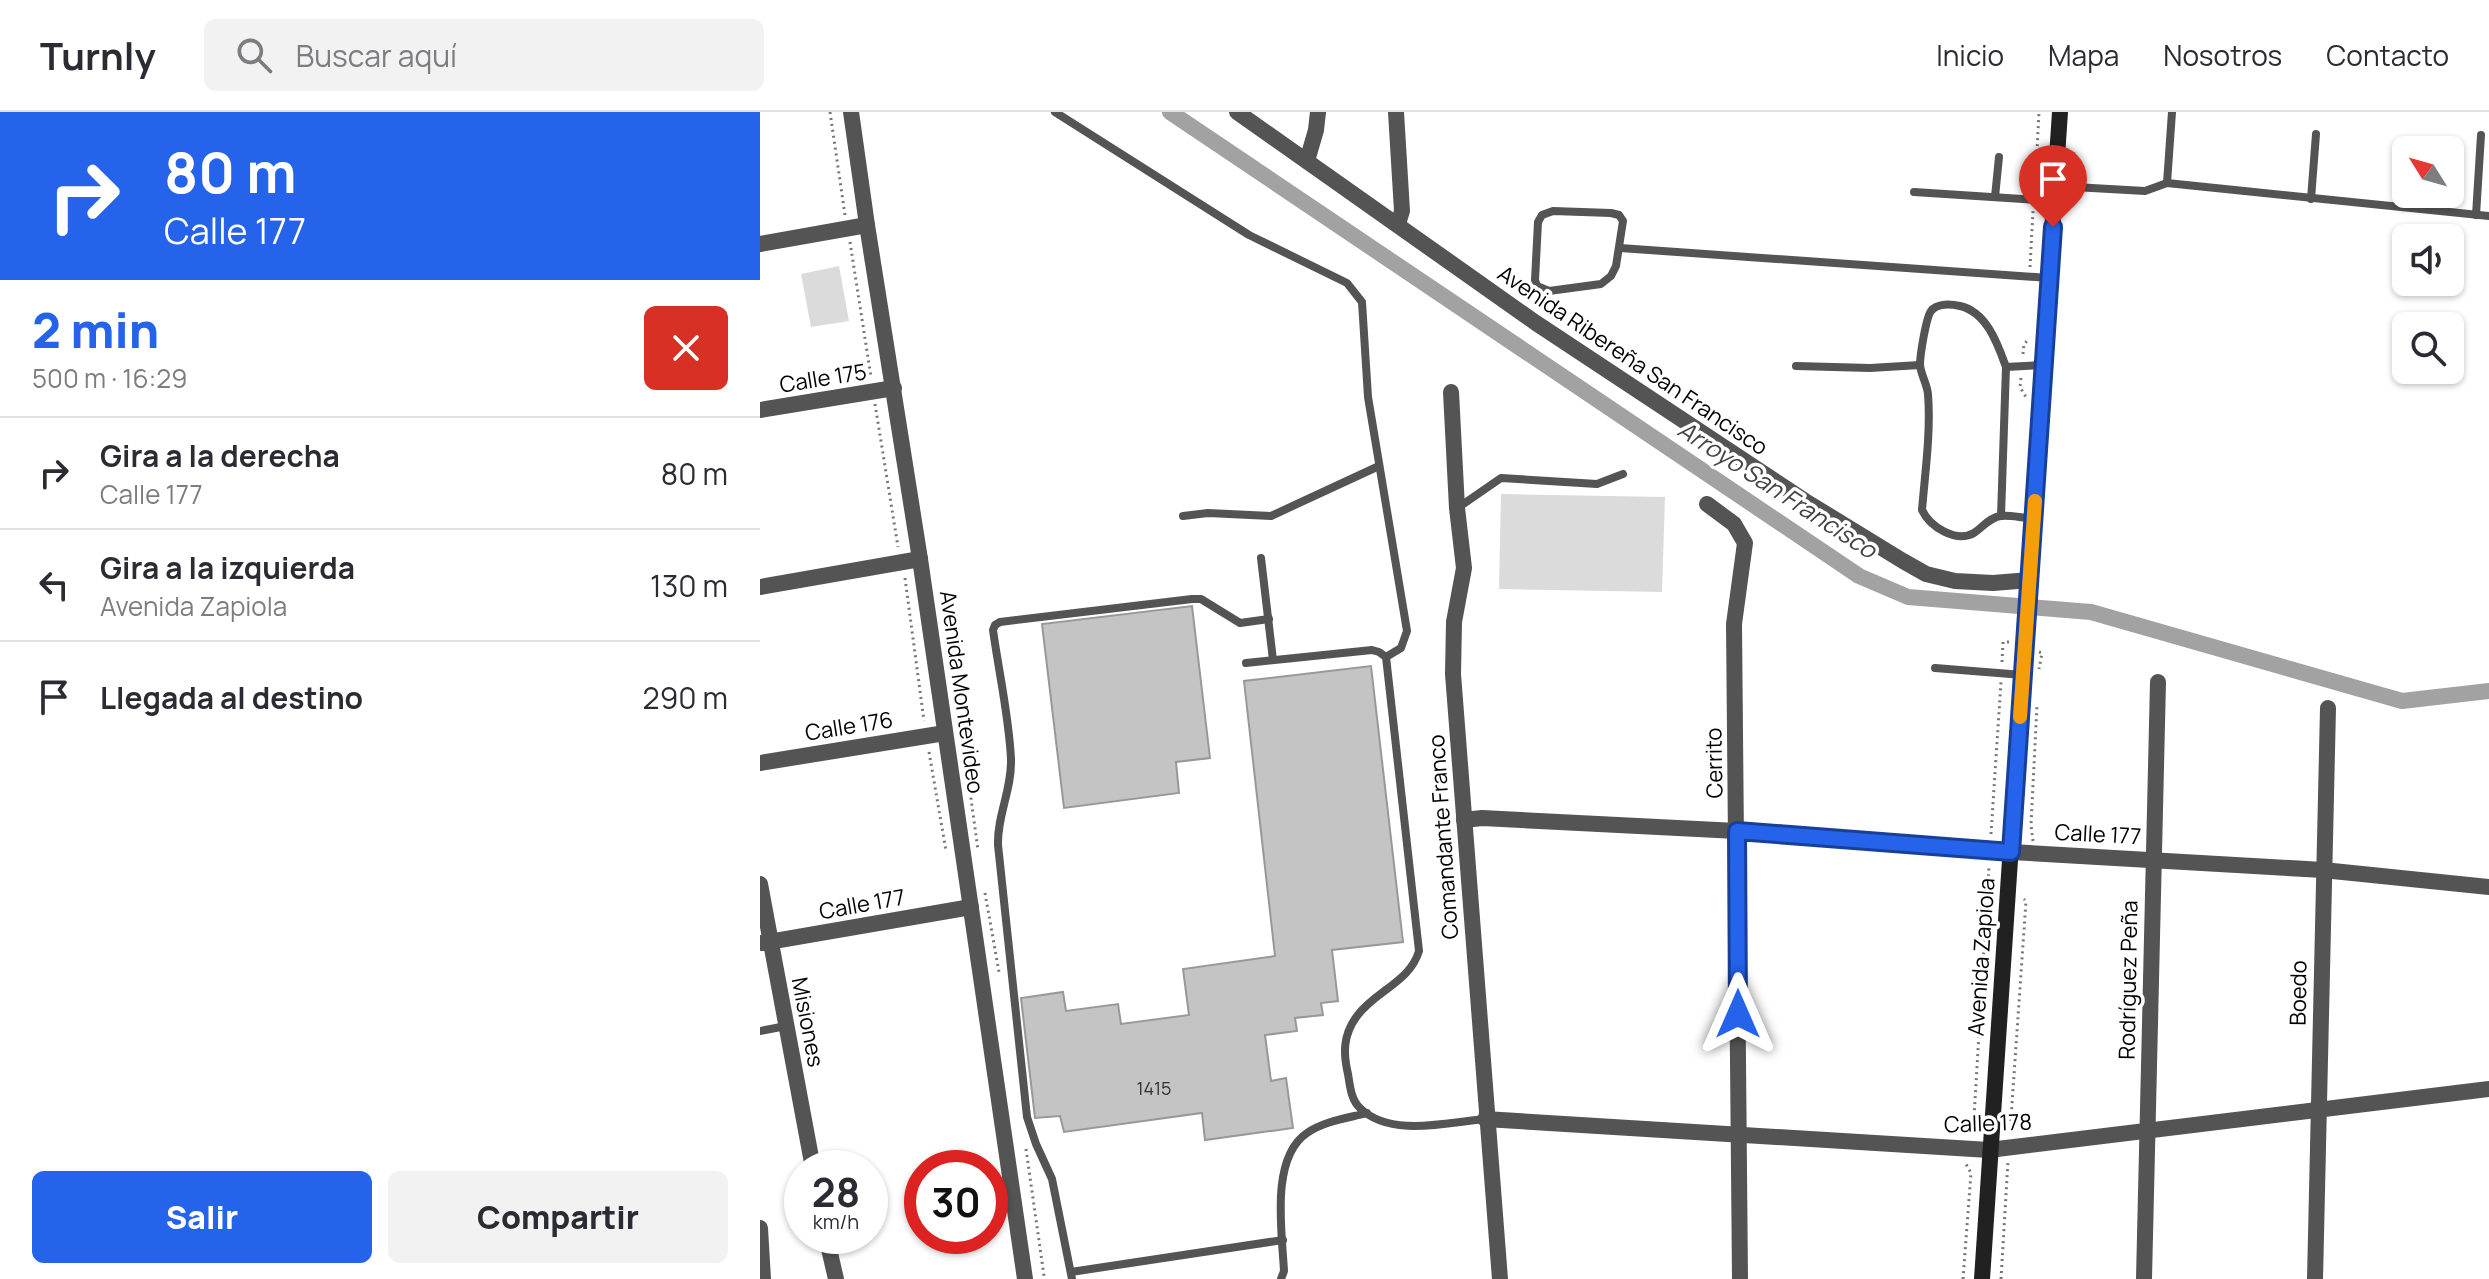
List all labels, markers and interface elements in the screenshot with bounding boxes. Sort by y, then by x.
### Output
search box [204,19,764,91]
text: Turnly [40,29,156,81]
icon: search [232,33,276,77]
text: Buscar aquí [296,35,457,76]
text: Inicio [1936,36,2004,74]
text: Mapa [2048,36,2119,74]
text: Nosotros [2163,36,2282,74]
text: Contacto [2326,36,2449,74]
text: 80 m [164,133,297,210]
north arrow [2392,136,2464,208]
map controls [2392,136,2464,384]
icon: right [32,144,136,248]
pin [2019,145,2087,227]
icon: arrive [2031,157,2075,201]
text: Calle 177 [164,206,306,255]
button: sound [2392,224,2464,296]
street label: Avenida Ribereña San Francisco [1492,258,1774,462]
text: 2 min [32,297,159,362]
button: close [644,306,728,390]
button: search [2392,312,2464,384]
street label: Calle 175 [777,356,869,400]
text: 500 m · 16:29 [32,360,187,396]
water label: Arroyo San Francisco [1672,412,1885,566]
text: Gira a la derecha [100,435,340,476]
icon: right [32,451,76,495]
text: 80 m [661,453,728,494]
text: Calle 177 [100,476,203,512]
text: Gira a la izquierda [100,547,355,588]
icon: left [32,563,76,607]
text: 130 m [650,565,728,606]
text: Avenida Zapiola [100,588,287,624]
street label: Avenida Montevideo [933,589,991,795]
icon: arrive [32,675,76,719]
text: Llegada al destino [100,677,363,718]
text: 290 m [643,677,728,718]
street label: Calle 176 [803,704,895,748]
street label: Cerrito [1698,727,1730,799]
street label: Comandante Franco [1421,734,1465,940]
street label: Calle 177 [2054,817,2142,851]
street label: Avenida Zapiola [1961,877,2001,1037]
street label: Calle 177 [817,882,907,926]
street label: Rodríguez Peña [2112,900,2144,1060]
street label: Boedo [2282,960,2314,1026]
position arrow [1696,972,1780,1056]
street label: Misiones [785,975,831,1069]
house number: 1415 [1136,1076,1172,1100]
street label: Calle 178 [1944,1106,2032,1140]
speed limit sign: 30 [904,1150,1008,1254]
text: 28 [812,1164,860,1219]
button: Salir [32,1171,372,1263]
button: Compartir [388,1171,728,1263]
text: km/h [813,1208,859,1235]

